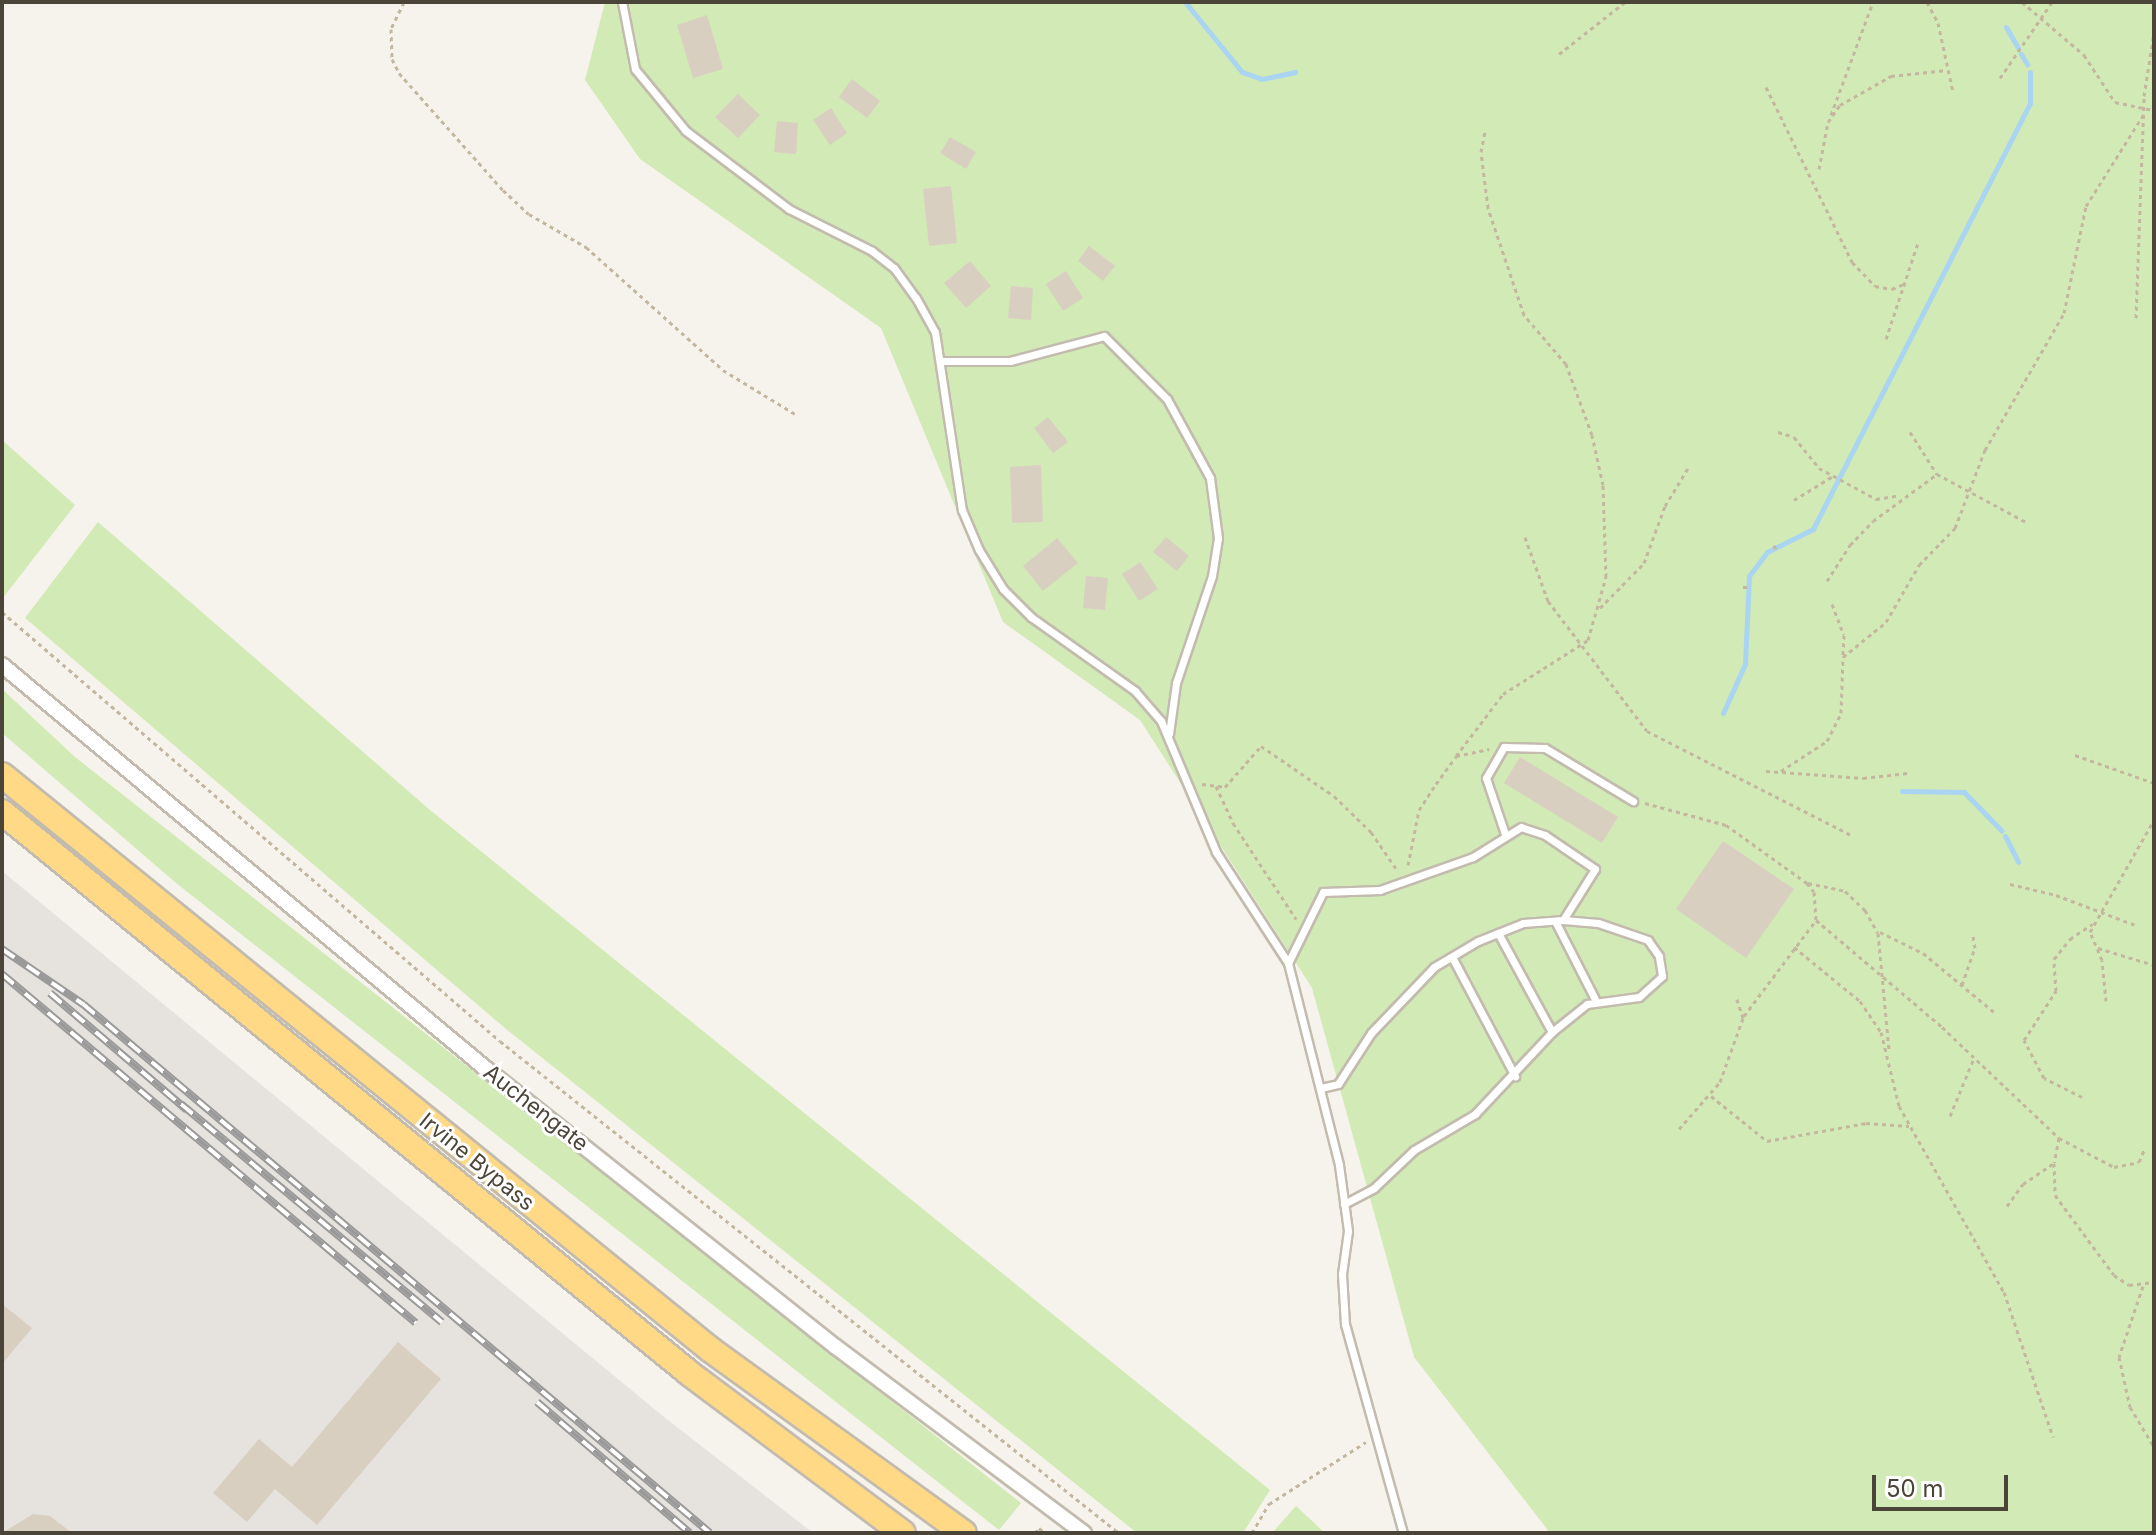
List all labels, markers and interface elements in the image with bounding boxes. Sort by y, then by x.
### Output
street label: Auchengate [479,1059,593,1157]
street label: Irvine Bypass [414,1108,540,1216]
scale bar [1876,1459,2012,1509]
text: 50 m [1886,1474,1944,1503]

